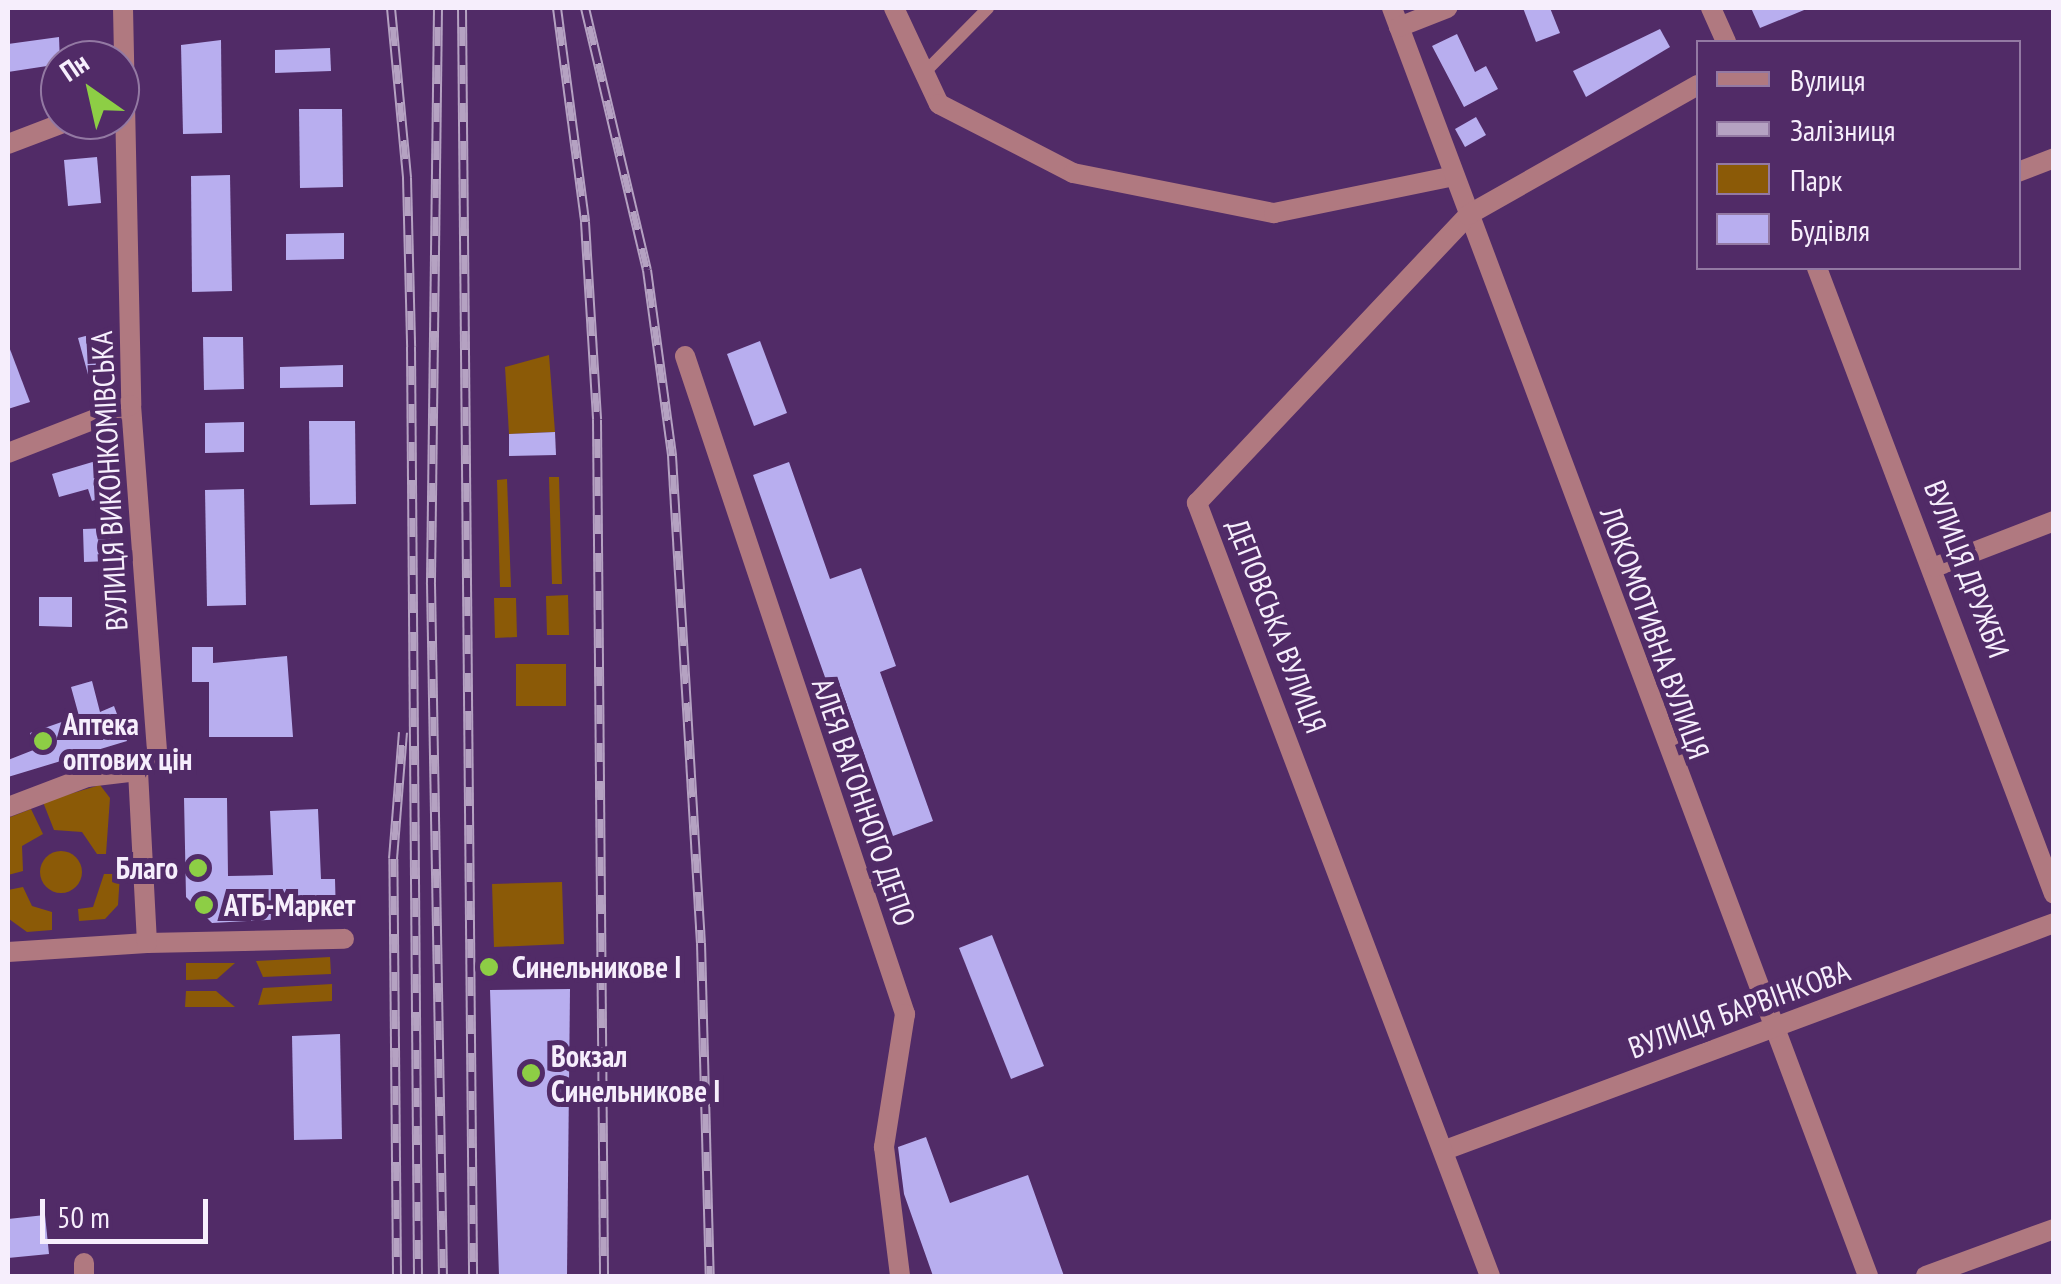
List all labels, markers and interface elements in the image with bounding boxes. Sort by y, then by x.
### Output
north arrow [40,40,140,140]
legend [1696,40,2021,270]
text: Пн [52,43,96,89]
text: Вулиця [1790,60,1865,99]
text: Залізниця [1790,110,1895,149]
text: Парк [1790,160,1842,199]
text: Будівля [1790,210,1870,249]
street label: ВУЛИЦЯ ВИКОНКОМІВСЬКА [83,330,135,632]
street label: ВУЛИЦЯ ДРУЖБИ [1917,475,2017,663]
street label: ЛОКОМОТИВНА ВУЛИЦЯ [1593,502,1717,764]
street label: ДЕПОВСЬКА ВУЛИЦЯ [1219,514,1335,738]
street label: АЛЕЯ ВАГОННОГО ДЕПО [805,673,923,931]
place label: Аптека оптових цін [63,706,192,776]
marker: Аптека оптових цін [32,730,54,752]
place label: Благо [116,850,178,886]
marker: Благо [187,857,209,879]
place label: АТБ-Маркет [224,887,355,923]
marker: АТБ-Маркет [193,894,215,916]
place label: Синельникове І [512,949,681,985]
street label: ВУЛИЦЯ БАРВІНКОВА [1623,952,1855,1066]
marker: Синельникове І [476,954,502,980]
place label: Вокзал Синельникове І [551,1038,720,1108]
marker: Вокзал Синельникове І [520,1062,542,1084]
scale bar [45,1179,212,1241]
text: 50 m [57,1197,110,1236]

